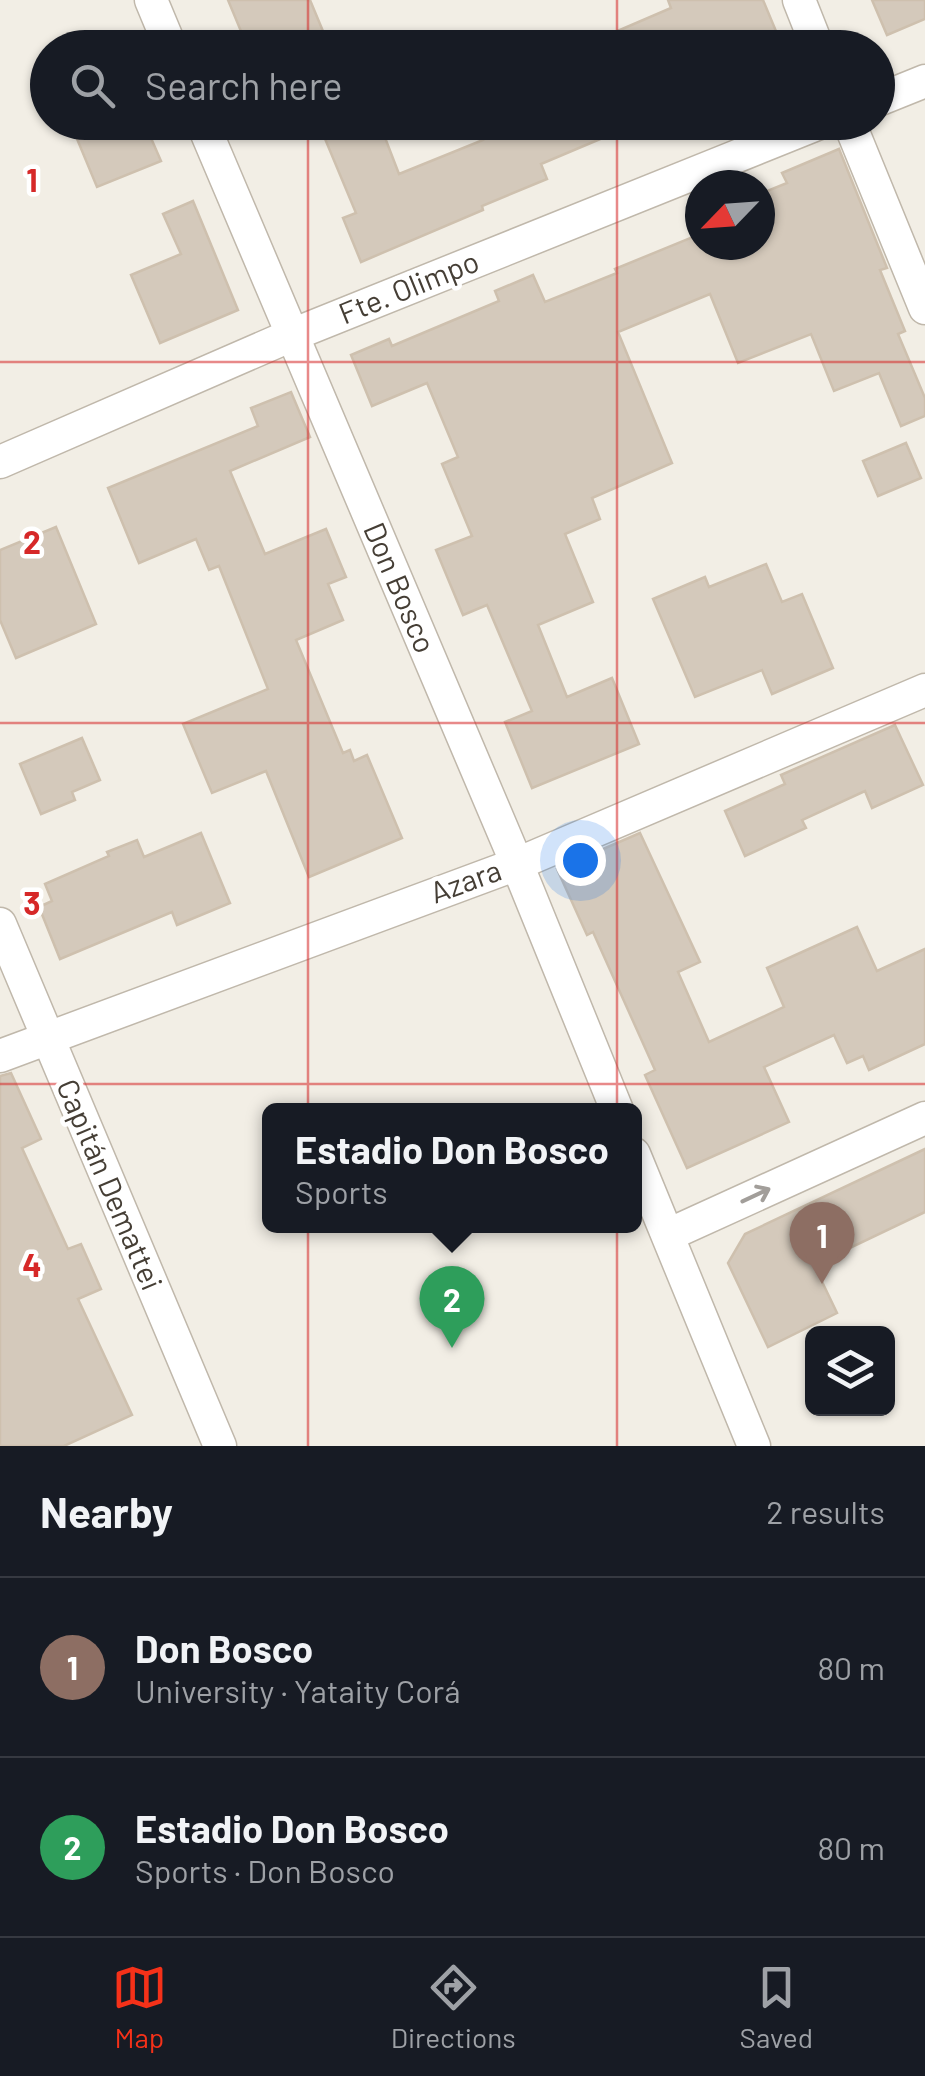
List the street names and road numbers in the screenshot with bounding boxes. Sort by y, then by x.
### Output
street label: Fte. Olimpo [333,242,484,331]
street label: Don Bosco [357,516,444,658]
street label: Azara [425,851,506,910]
street label: Capitán Demattei [50,1073,171,1295]

